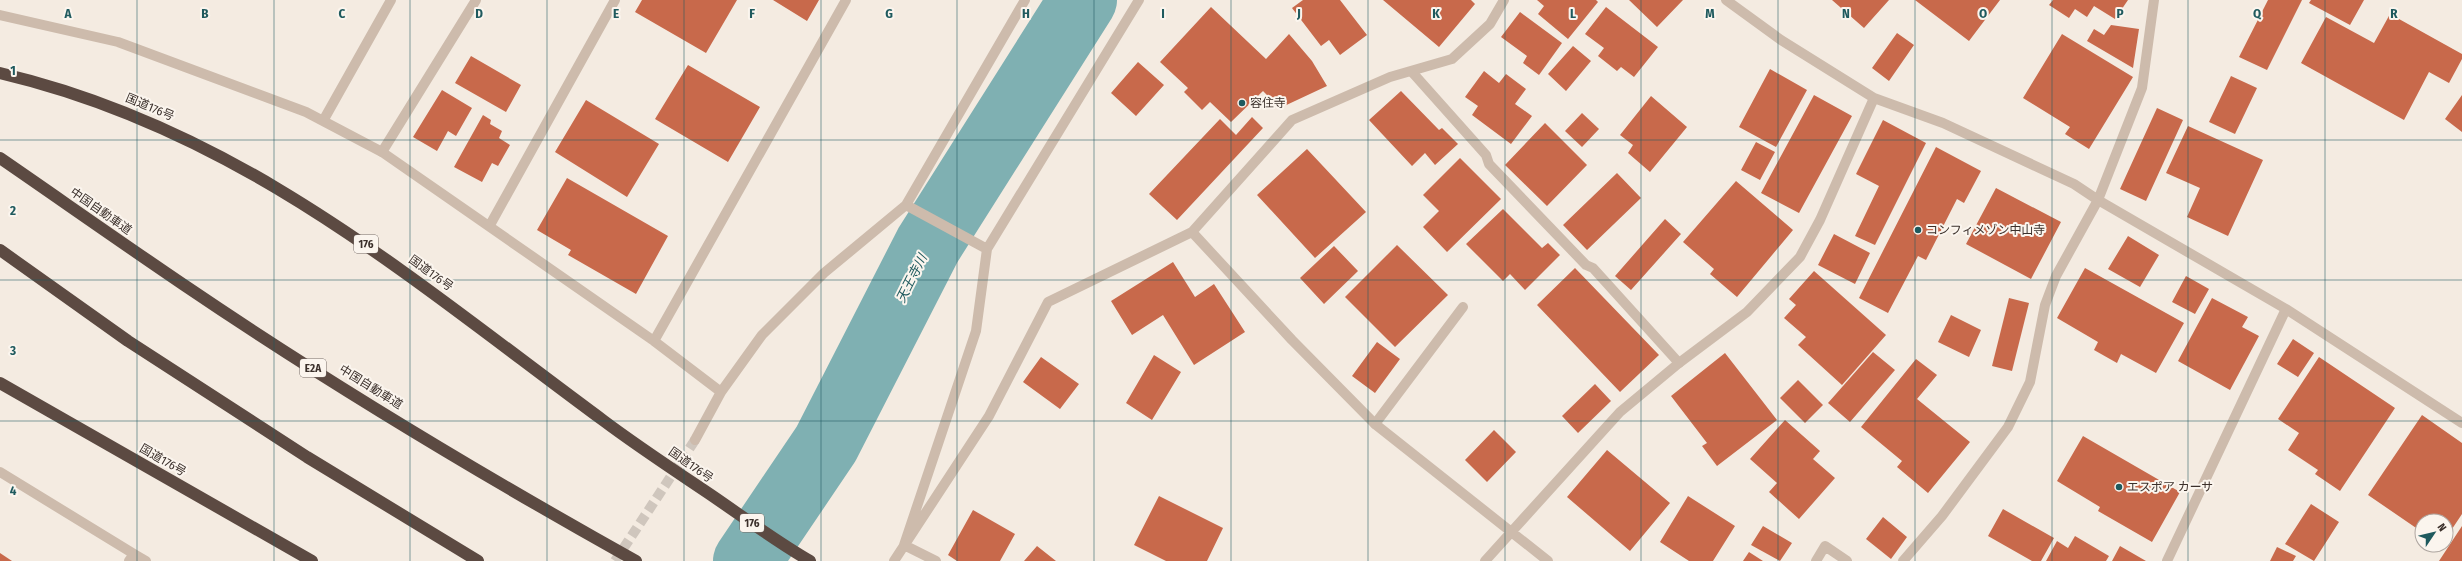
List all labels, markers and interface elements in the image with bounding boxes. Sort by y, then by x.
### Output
text: A [63,6,72,21]
text: B [201,6,209,21]
text: C [339,6,346,21]
text: D [475,6,483,21]
text: E [613,6,619,21]
text: F [749,6,755,21]
text: G [885,6,893,21]
text: H [1022,6,1030,21]
text: I [1161,6,1165,21]
text: J [1296,6,1301,21]
text: K [1432,6,1440,21]
text: L [1570,6,1576,21]
text: M [1705,6,1715,21]
text: N [1842,6,1850,21]
text: O [1979,6,1987,21]
text: P [2116,6,2124,21]
text: Q [2253,6,2262,21]
text: R [2390,6,2398,21]
text: 1 [10,63,16,78]
street label: 国道176号 [124,91,176,123]
place label: 容住寺 [1250,96,1286,110]
marker: 容住寺 [1237,98,1247,108]
street label: 中国自動車道 [67,185,135,237]
text: 2 [9,203,16,218]
place label: コンフィメゾン中山寺 [1926,223,2045,237]
marker: コンフィメゾン中山寺 [1913,225,1923,235]
road number: 176 [354,235,378,253]
water label: 天王寺川 [893,250,931,305]
street label: 国道176号 [406,252,456,294]
text: 3 [9,343,16,358]
road number: E2A [300,359,326,377]
street label: 中国自動車道 [337,362,405,412]
street label: 国道176号 [137,441,189,479]
street label: 国道176号 [666,445,716,485]
place label: エスポア カーサ [2127,480,2214,494]
marker: エスポア カーサ [2114,482,2124,492]
text: 4 [10,483,17,498]
north arrow [2414,513,2454,553]
road number: 176 [740,514,764,532]
text: N [2435,521,2449,534]

